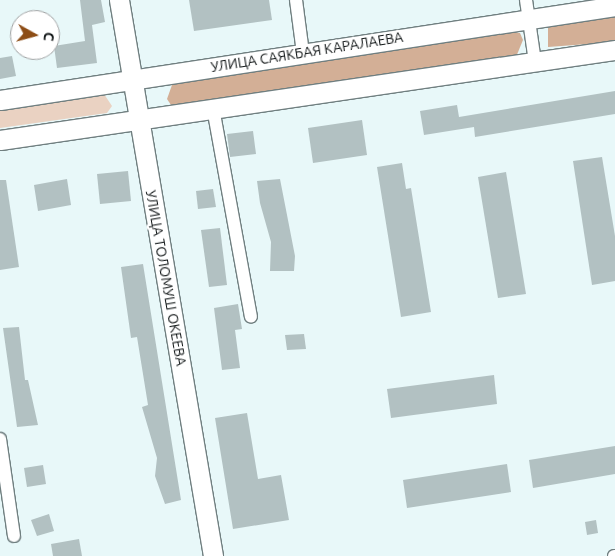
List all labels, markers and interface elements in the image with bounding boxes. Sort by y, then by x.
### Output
north arrow [10,10,60,60]
street label: УЛИЦА САЯКБАЯ КАРАЛАЕВА [210,28,404,76]
text: С [40,31,57,42]
street label: УЛИЦА ТОЛОМУШ ОКЕЕВА [142,189,190,367]

